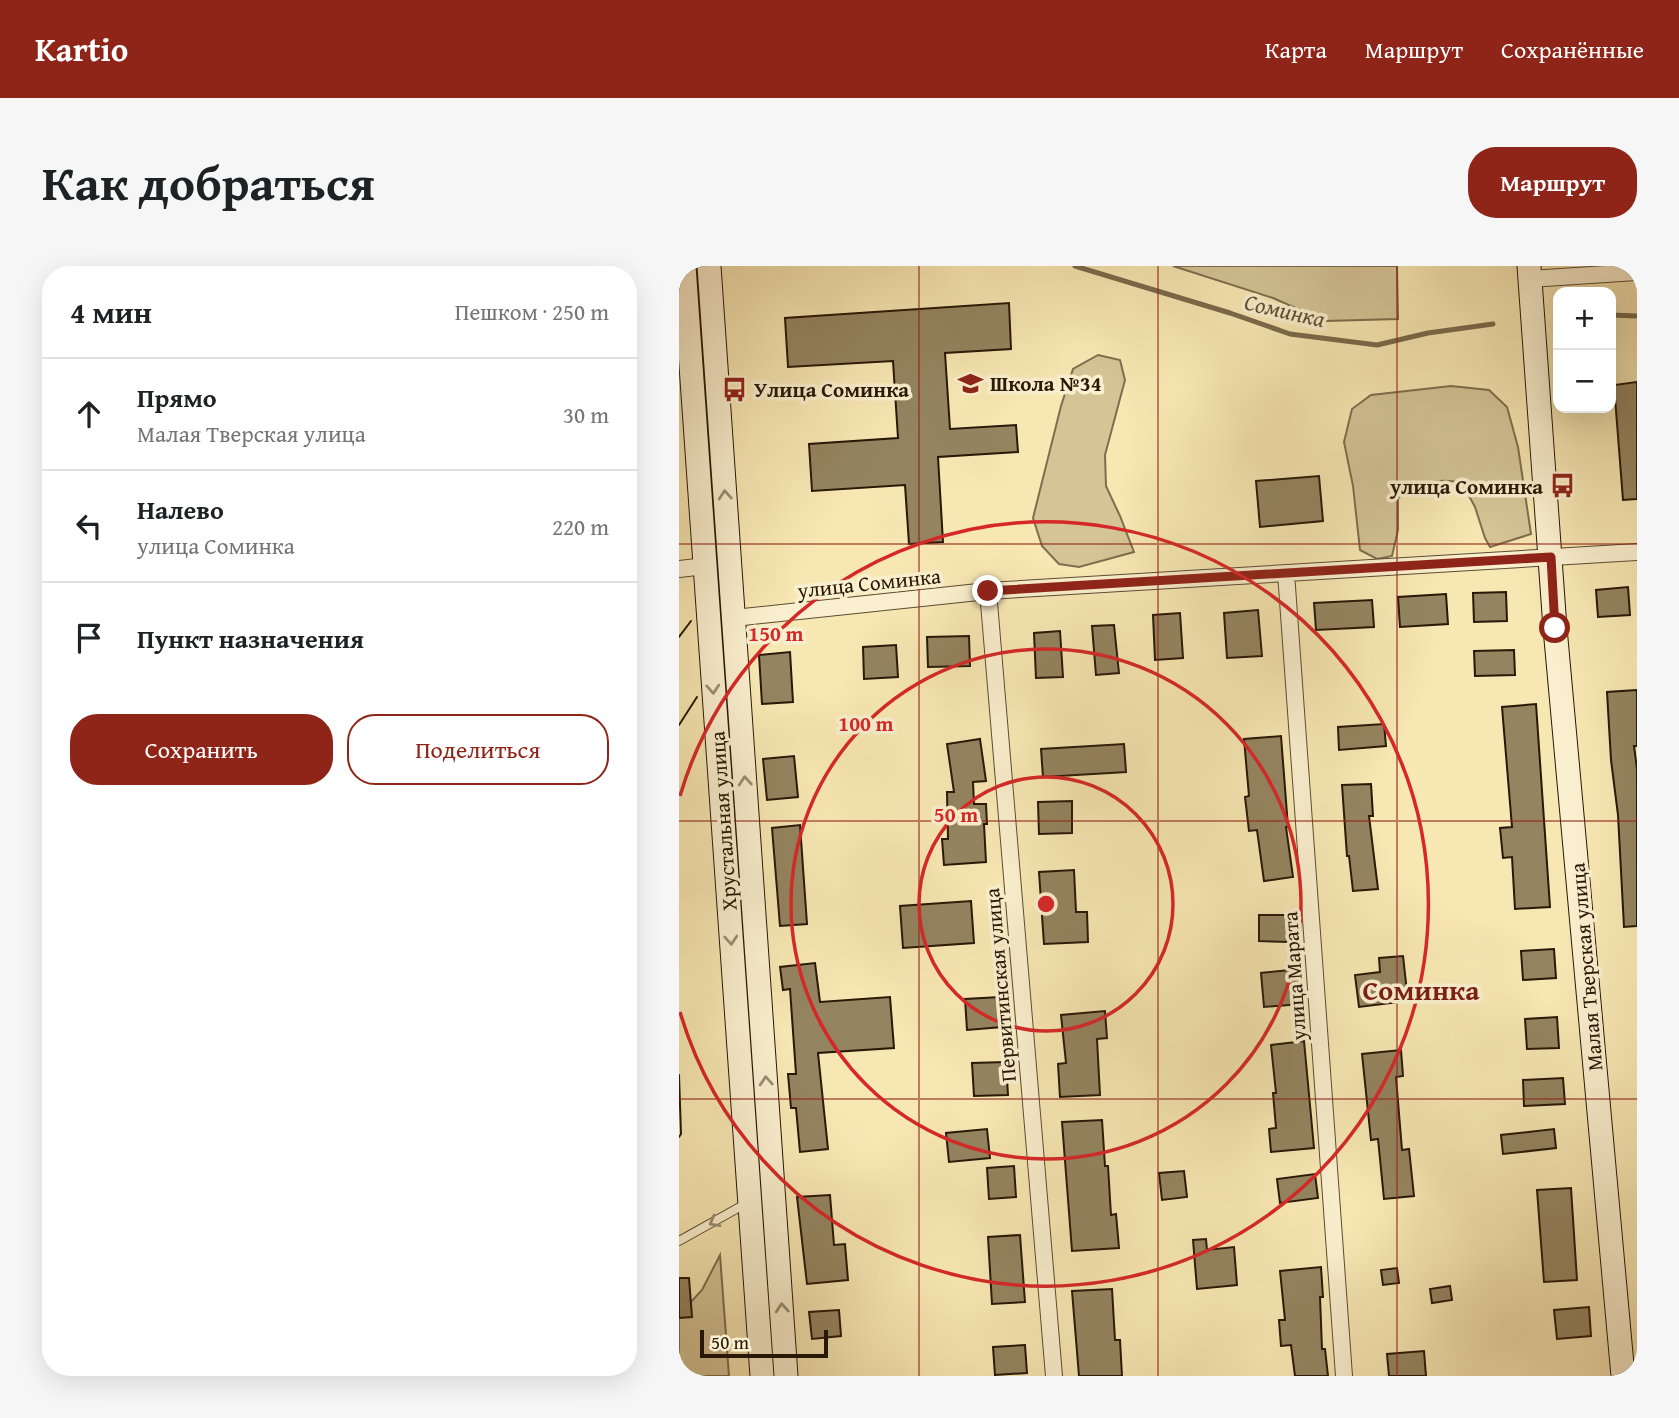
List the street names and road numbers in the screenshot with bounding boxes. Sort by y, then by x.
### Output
street label: улица Соминка [795,560,942,606]
street label: Хрустальная улица [701,730,745,912]
street label: Малая Тверская улица [1561,862,1611,1072]
street label: Первитинская улица [976,887,1024,1083]
street label: улица Марата [1274,910,1314,1043]

